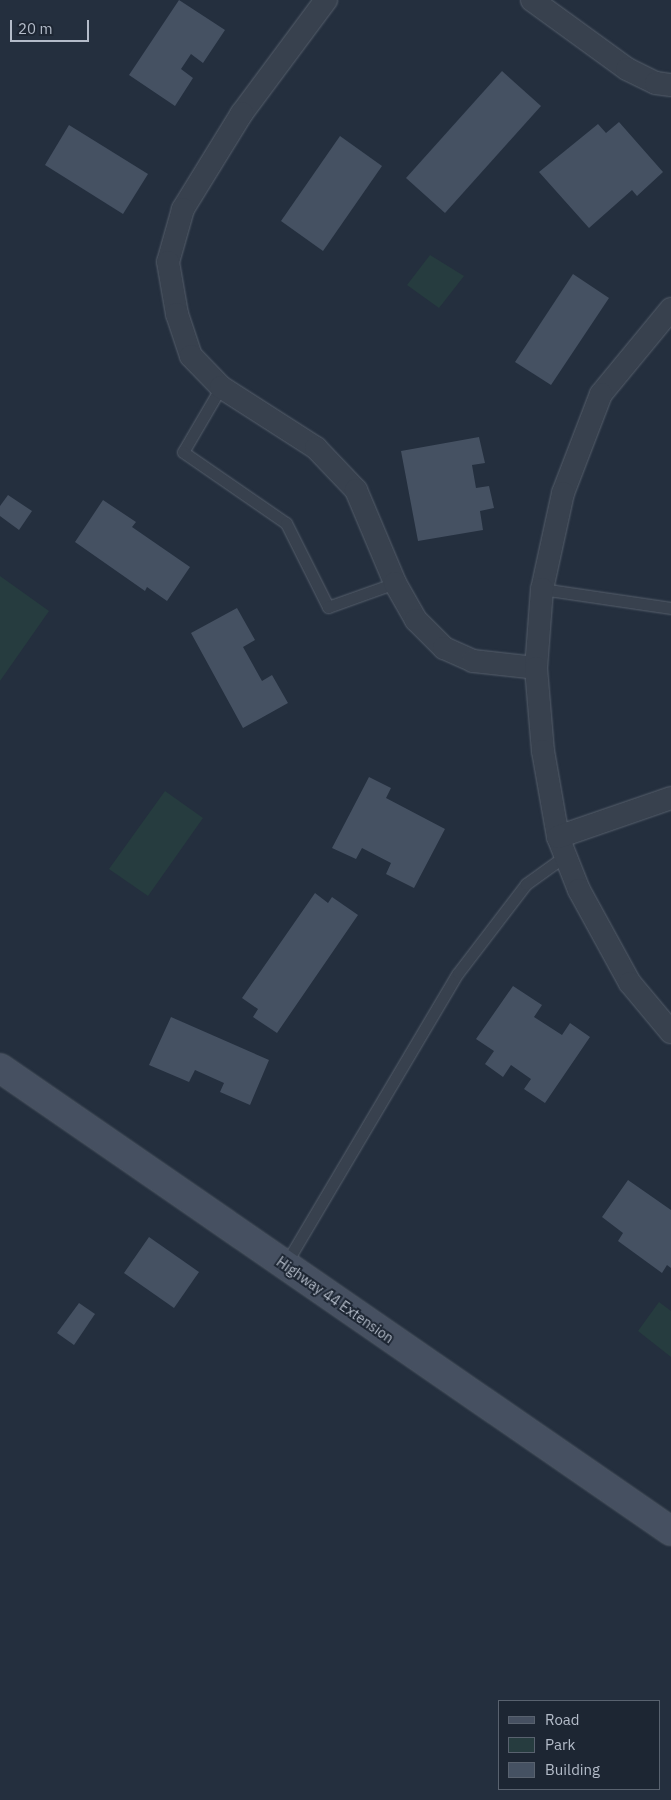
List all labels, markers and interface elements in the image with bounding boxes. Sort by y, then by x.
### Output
scale bar [12,10,91,42]
text: 20 m [18,19,53,38]
street label: Highway 44 Extension [273,1253,397,1347]
legend [498,1700,661,1790]
text: Road [545,1710,580,1729]
text: Park [545,1735,575,1754]
text: Building [545,1760,600,1779]

